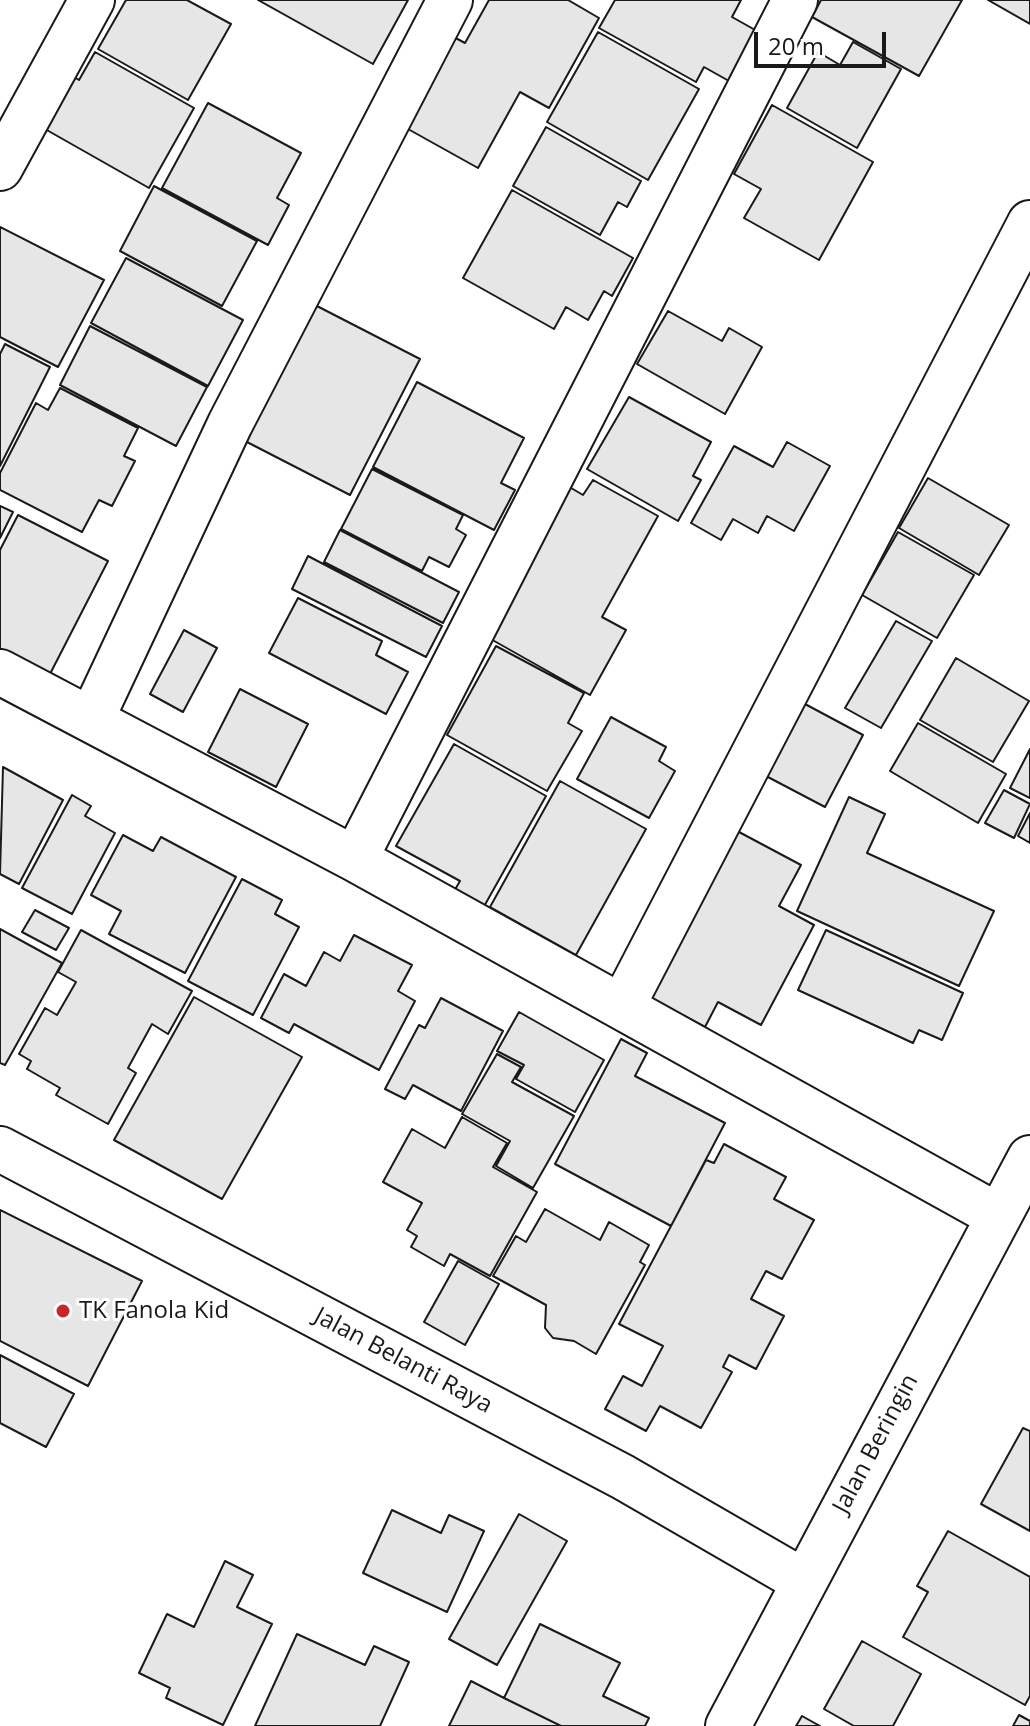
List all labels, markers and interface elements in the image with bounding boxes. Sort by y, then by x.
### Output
scale bar [758,16,890,66]
text: 20 m [768,29,824,62]
place label: TK Fanola Kid [79,1297,229,1325]
marker: TK Fanola Kid [54,1302,72,1320]
street label: Jalan Belanti Raya [309,1302,497,1420]
street label: Jalan Beringin [827,1369,925,1519]

